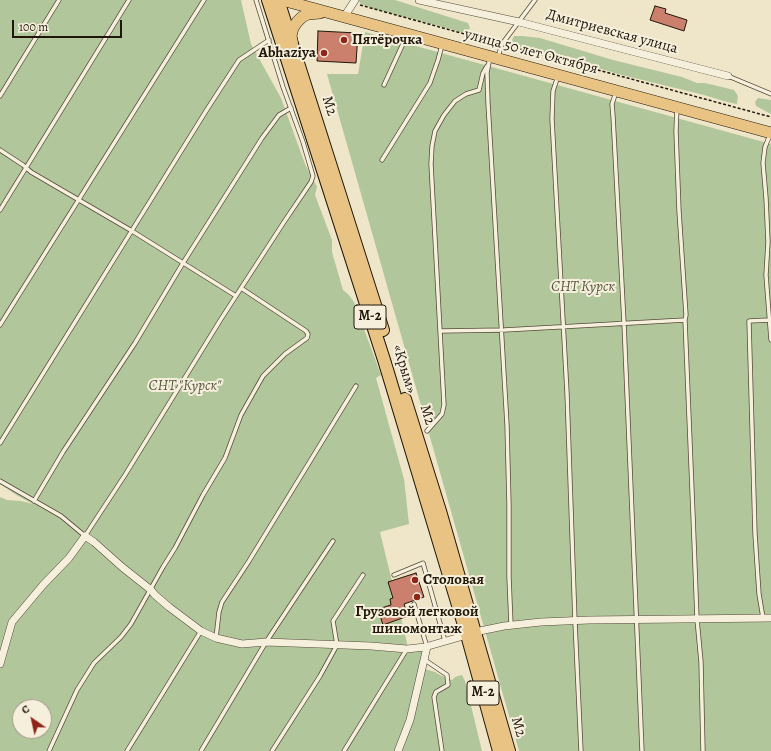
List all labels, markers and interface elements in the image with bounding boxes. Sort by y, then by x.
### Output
street label: Дмитриевская улица [544,6,680,58]
scale bar [14,12,124,38]
text: 100 m [19,19,48,35]
street label: улица 50 лет Октября [462,26,600,78]
place label: Пятёрочка [352,31,422,49]
marker: Пятёрочка [339,35,349,45]
place label: Abhaziya [258,44,316,62]
marker: Abhaziya [319,48,329,58]
street label: М2 [317,94,341,118]
park label: СНТ Курск [551,278,615,296]
road number: М-2 [354,305,386,329]
street label: «Крым» [388,342,420,396]
park label: СНТ "Курск" [149,377,221,395]
street label: М2 [415,403,439,427]
place label: Столовая [423,571,484,589]
marker: Столовая [410,575,420,585]
marker: Грузовой легковой шиномонтаж [412,592,422,602]
place label: Грузовой легковой шиномонтаж [355,603,479,638]
road number: М-2 [467,681,499,705]
north arrow [12,699,52,739]
text: С [19,701,33,718]
street label: М2 [507,715,529,739]

